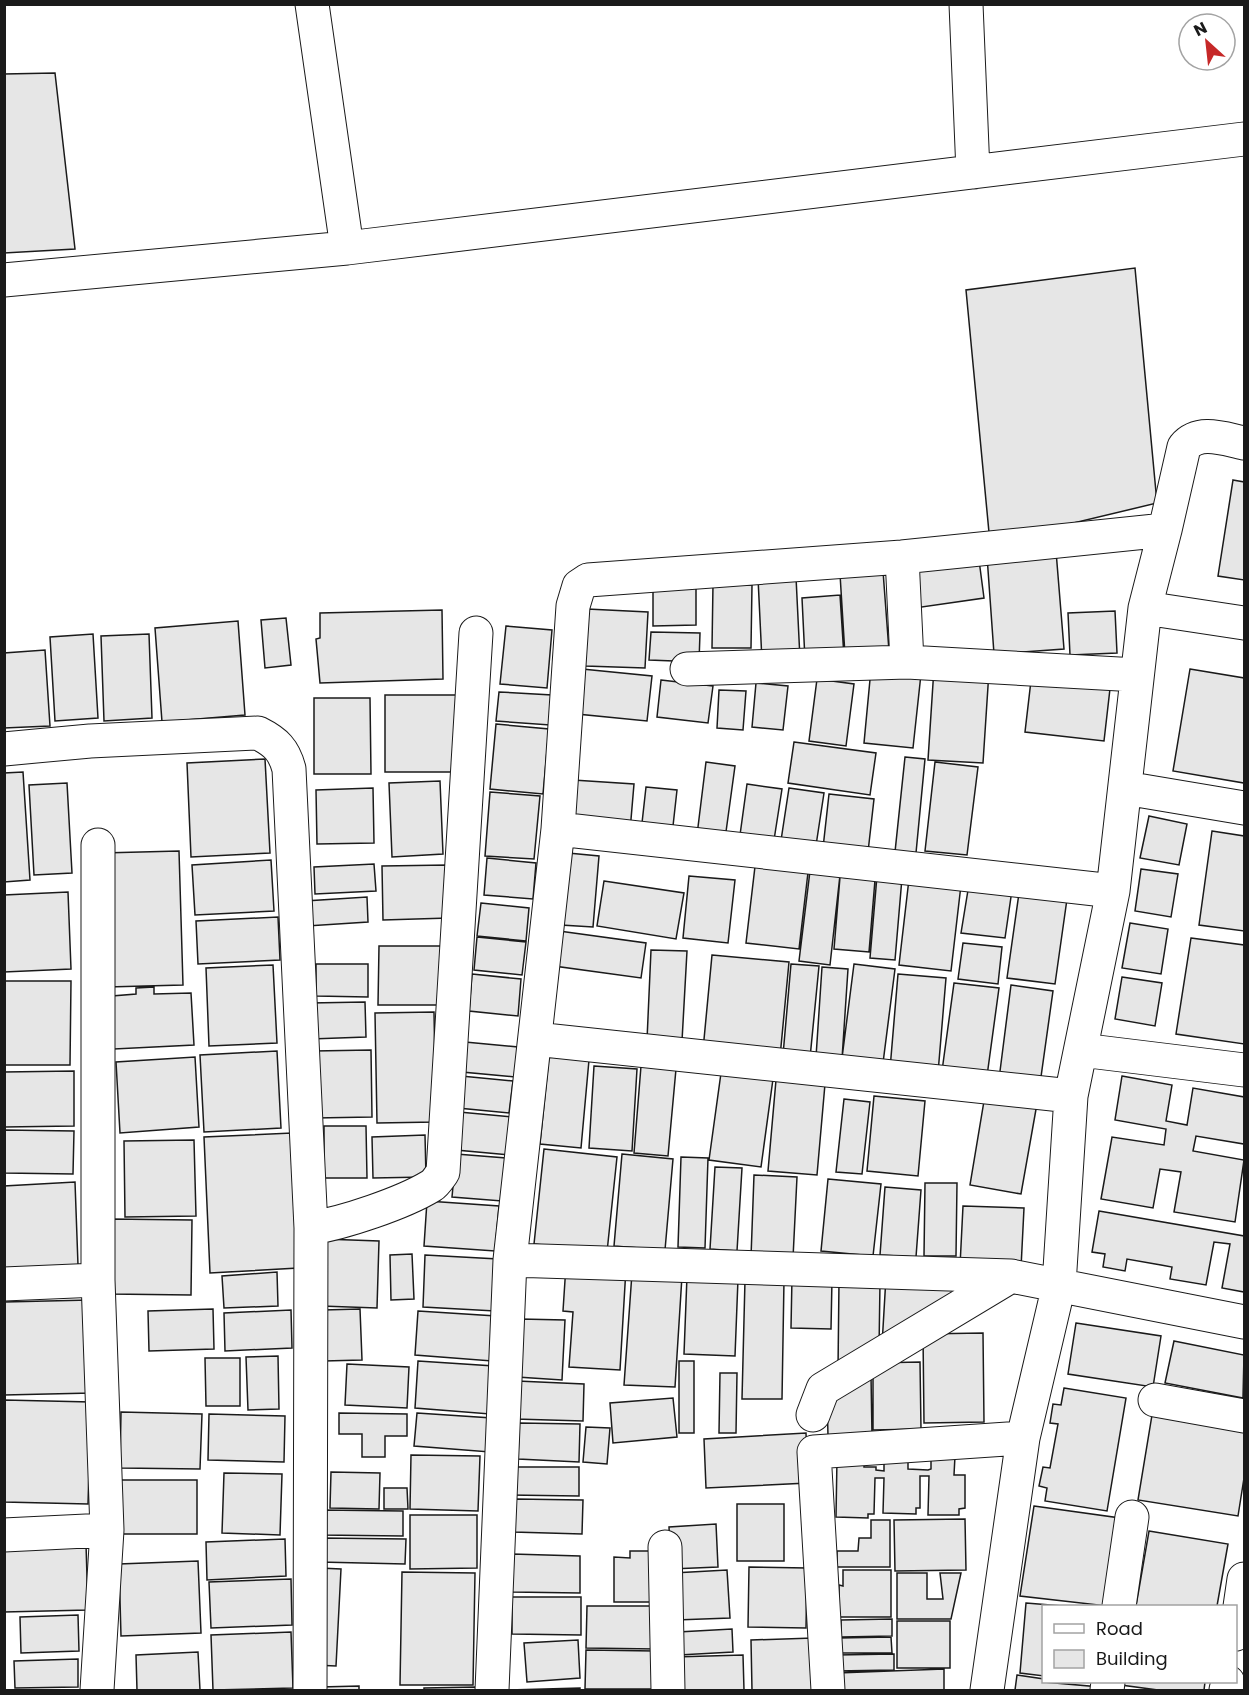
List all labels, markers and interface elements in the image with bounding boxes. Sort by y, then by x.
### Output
north arrow [1177,12,1237,72]
text: N [1190,16,1211,42]
legend [1042,1605,1237,1683]
text: Road [1096,1616,1143,1641]
text: Building [1096,1646,1168,1671]

